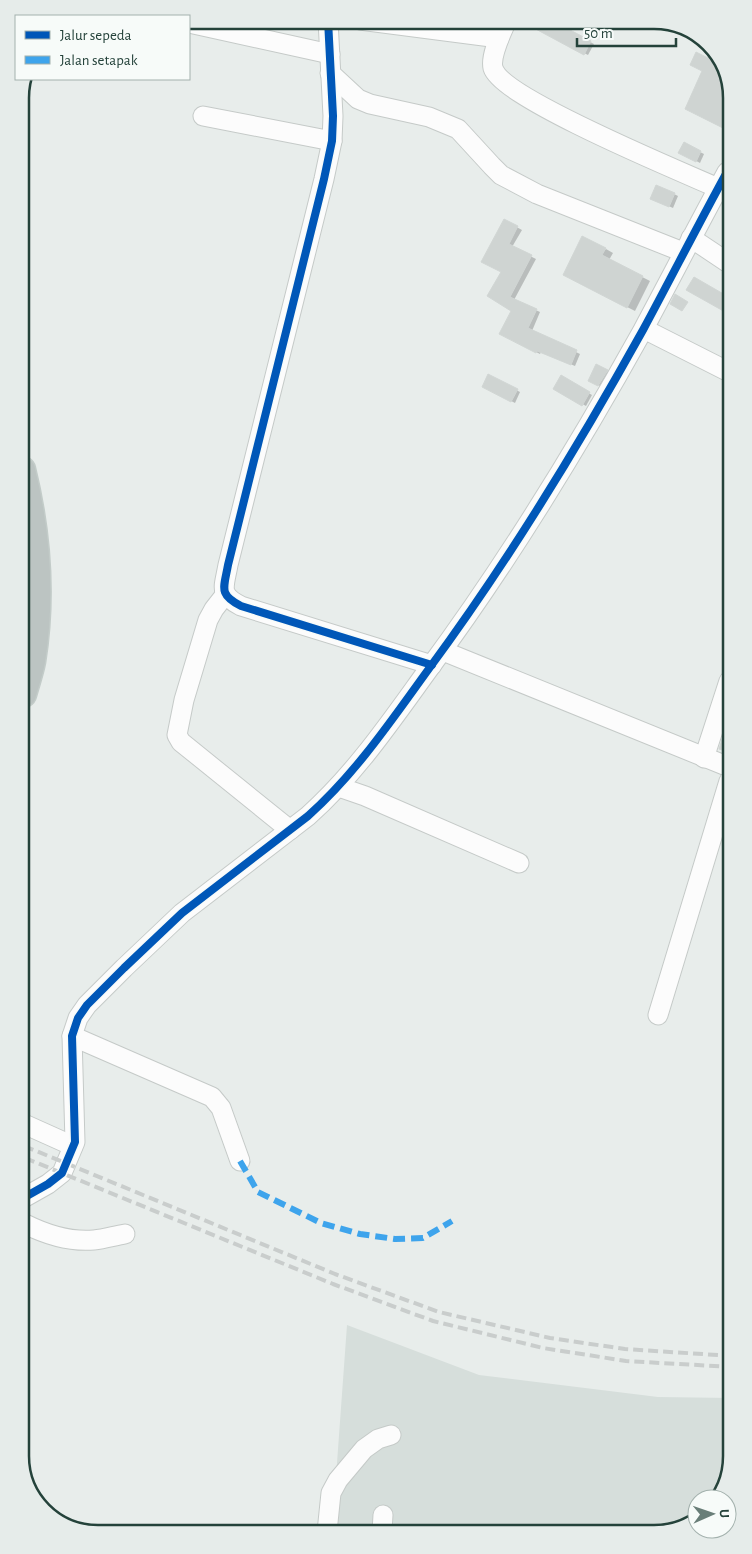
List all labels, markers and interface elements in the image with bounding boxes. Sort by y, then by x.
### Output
legend [15,15,190,80]
scale bar [577,15,676,47]
text: 50 m [584,26,613,41]
text: Jalur sepeda [60,28,132,43]
text: Jalan setapak [60,53,138,68]
north arrow [687,1489,737,1539]
text: U [717,1509,731,1518]

